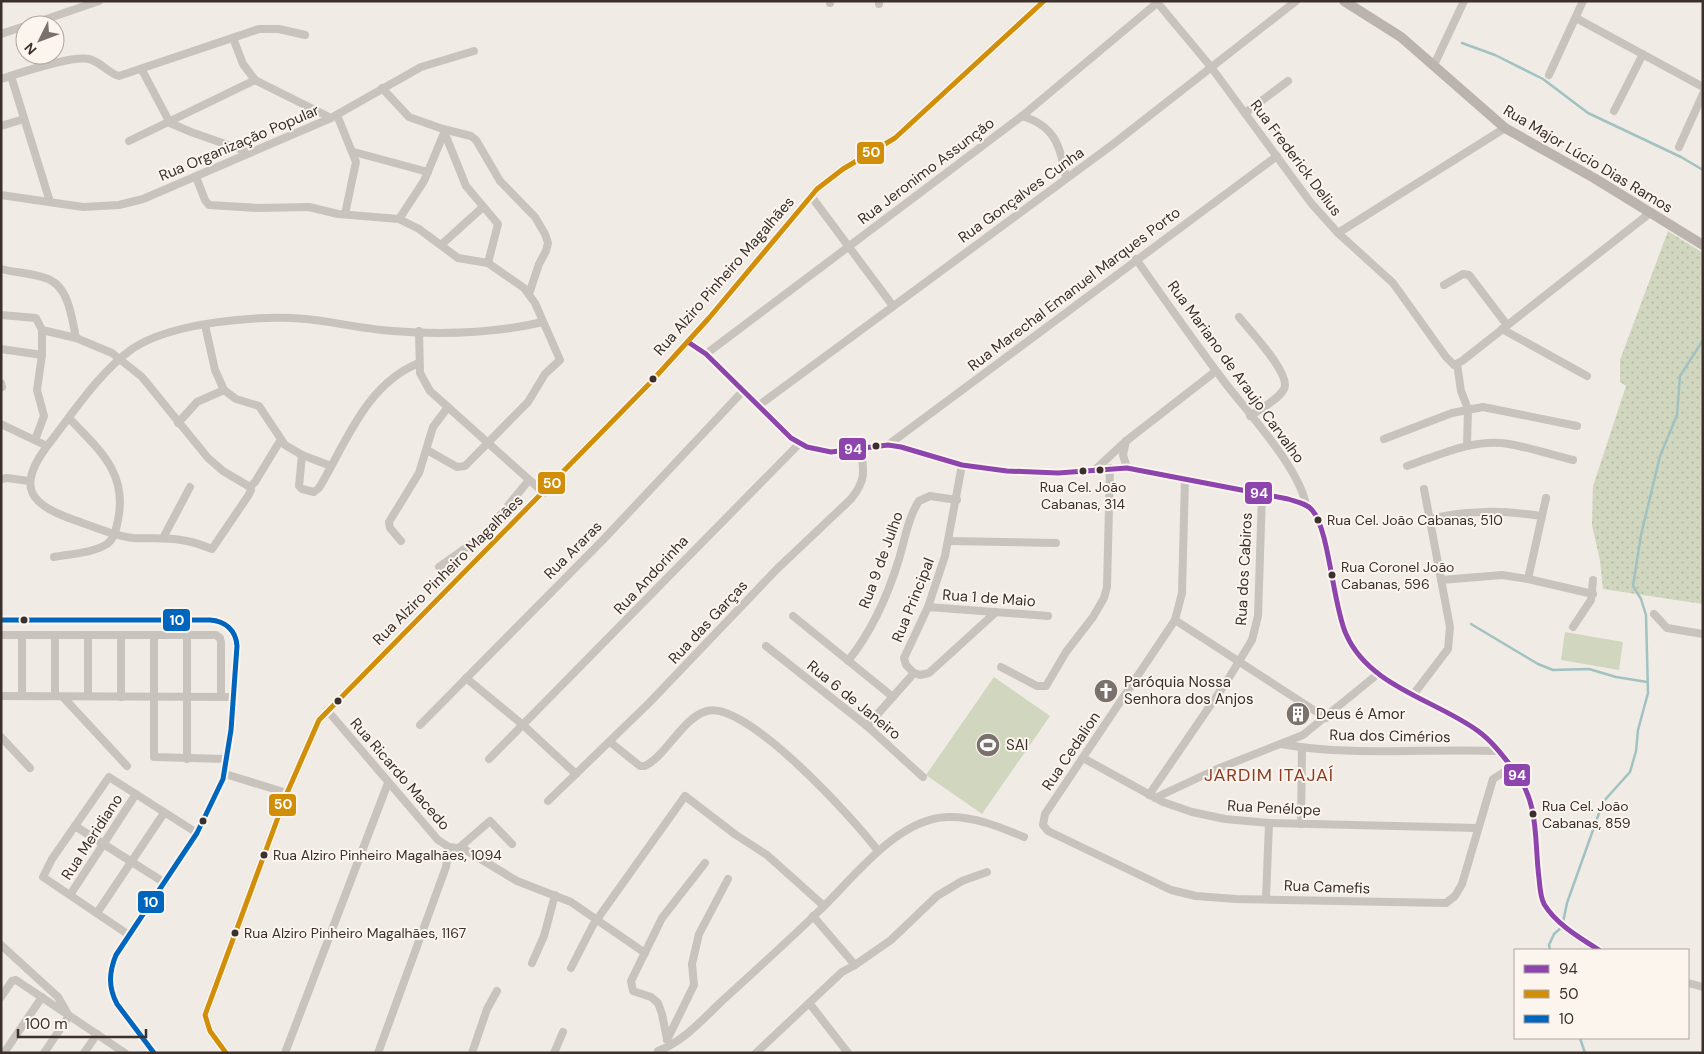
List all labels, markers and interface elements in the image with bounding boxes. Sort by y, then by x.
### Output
north arrow [15,15,65,65]
text: N [20,39,40,59]
street label: Rua Frederick Delius [1246,96,1346,220]
street label: Rua Organização Popular [156,100,323,186]
street label: Rua Major Lúcio Dias Ramos [1500,100,1676,218]
street label: Rua Jeronimo Assunção [854,113,998,229]
line badge: 50 [856,141,885,165]
text: 50 [862,143,880,161]
street label: Rua Gonçalves Cunha [954,143,1088,247]
street label: Rua Alziro Pinheiro Magalhães [649,192,799,360]
street label: Rua Marechal Emanuel Marques Porto [964,202,1184,376]
street label: Rua Mariano de Araujo Carvalho [1163,277,1309,467]
unlabelled marker [648,374,658,384]
line badge: 94 [838,437,867,461]
text: 94 [844,440,862,458]
unlabelled marker [871,441,881,451]
unlabelled marker [1095,465,1105,475]
marker: Rua Cel. João Cabanas, 314 [1078,466,1088,476]
line badge: 50 [537,471,566,495]
text: 50 [543,474,561,492]
place label: Rua Cel. João Cabanas, 314 [1040,478,1126,513]
line badge: 94 [1244,481,1273,505]
text: 94 [1250,484,1268,502]
street label: Rua Alziro Pinheiro Magalhães [368,490,528,650]
street label: Rua 9 de Julho [854,509,908,611]
place label: Rua Cel. João Cabanas, 510 [1327,511,1503,529]
street label: Rua dos Cabiros [1231,512,1257,626]
marker: Rua Cel. João Cabanas, 510 [1313,515,1323,525]
street label: Rua Araras [540,517,606,583]
street label: Rua Andorinha [609,531,693,619]
street label: Rua Principal [887,555,939,645]
place label: Rua Coronel João Cabanas, 596 [1341,558,1454,593]
marker: Rua Coronel João Cabanas, 596 [1327,570,1337,580]
street label: Rua das Garças [664,576,752,668]
street label: Rua 1 de Maio [942,585,1036,611]
line badge: 10 [162,608,191,632]
text: 10 [170,611,185,629]
unlabelled marker [19,615,29,625]
street label: Rua 6 de Janeiro [803,656,905,744]
place label: Paróquia Nossa Senhora dos Anjos [1124,672,1254,709]
church icon: Paróquia Nossa Senhora dos Anjos [1093,678,1119,704]
unlabelled marker [333,696,343,706]
building icon: Deus é Amor [1285,701,1311,727]
place label: Deus é Amor [1316,704,1406,724]
street label: Rua Cedalion [1037,708,1105,794]
street label: Rua Ricardo Macedo [346,714,454,834]
street label: Rua dos Cimérios [1329,725,1451,747]
sports icon: SAI [975,732,1001,758]
place label: SAI [1006,735,1028,755]
district label: JARDIM ITAJAÍ [1204,763,1334,787]
line badge: 94 [1503,763,1531,787]
text: 94 [1508,766,1526,784]
street label: Rua Meridiano [57,790,127,884]
line badge: 50 [268,793,297,817]
text: 50 [274,795,292,813]
street label: Rua Penélope [1227,796,1321,820]
place label: Rua Cel. João Cabanas, 859 [1542,797,1631,832]
marker: Rua Cel. João Cabanas, 859 [1528,809,1538,819]
unlabelled marker [198,816,208,826]
place label: Rua Alziro Pinheiro Magalhães, 1094 [273,846,502,864]
marker: Rua Alziro Pinheiro Magalhães, 1094 [259,850,269,860]
street label: Rua Camefis [1283,875,1371,899]
line badge: 10 [137,890,165,914]
text: 10 [144,893,159,911]
place label: Rua Alziro Pinheiro Magalhães, 1167 [244,924,466,942]
marker: Rua Alziro Pinheiro Magalhães, 1167 [230,928,240,938]
legend [1514,949,1689,1039]
text: 94 [1559,959,1578,979]
text: 50 [1559,984,1578,1004]
scale bar [18,1006,145,1038]
text: 10 [1559,1009,1574,1029]
text: 100 m [25,1014,68,1034]

